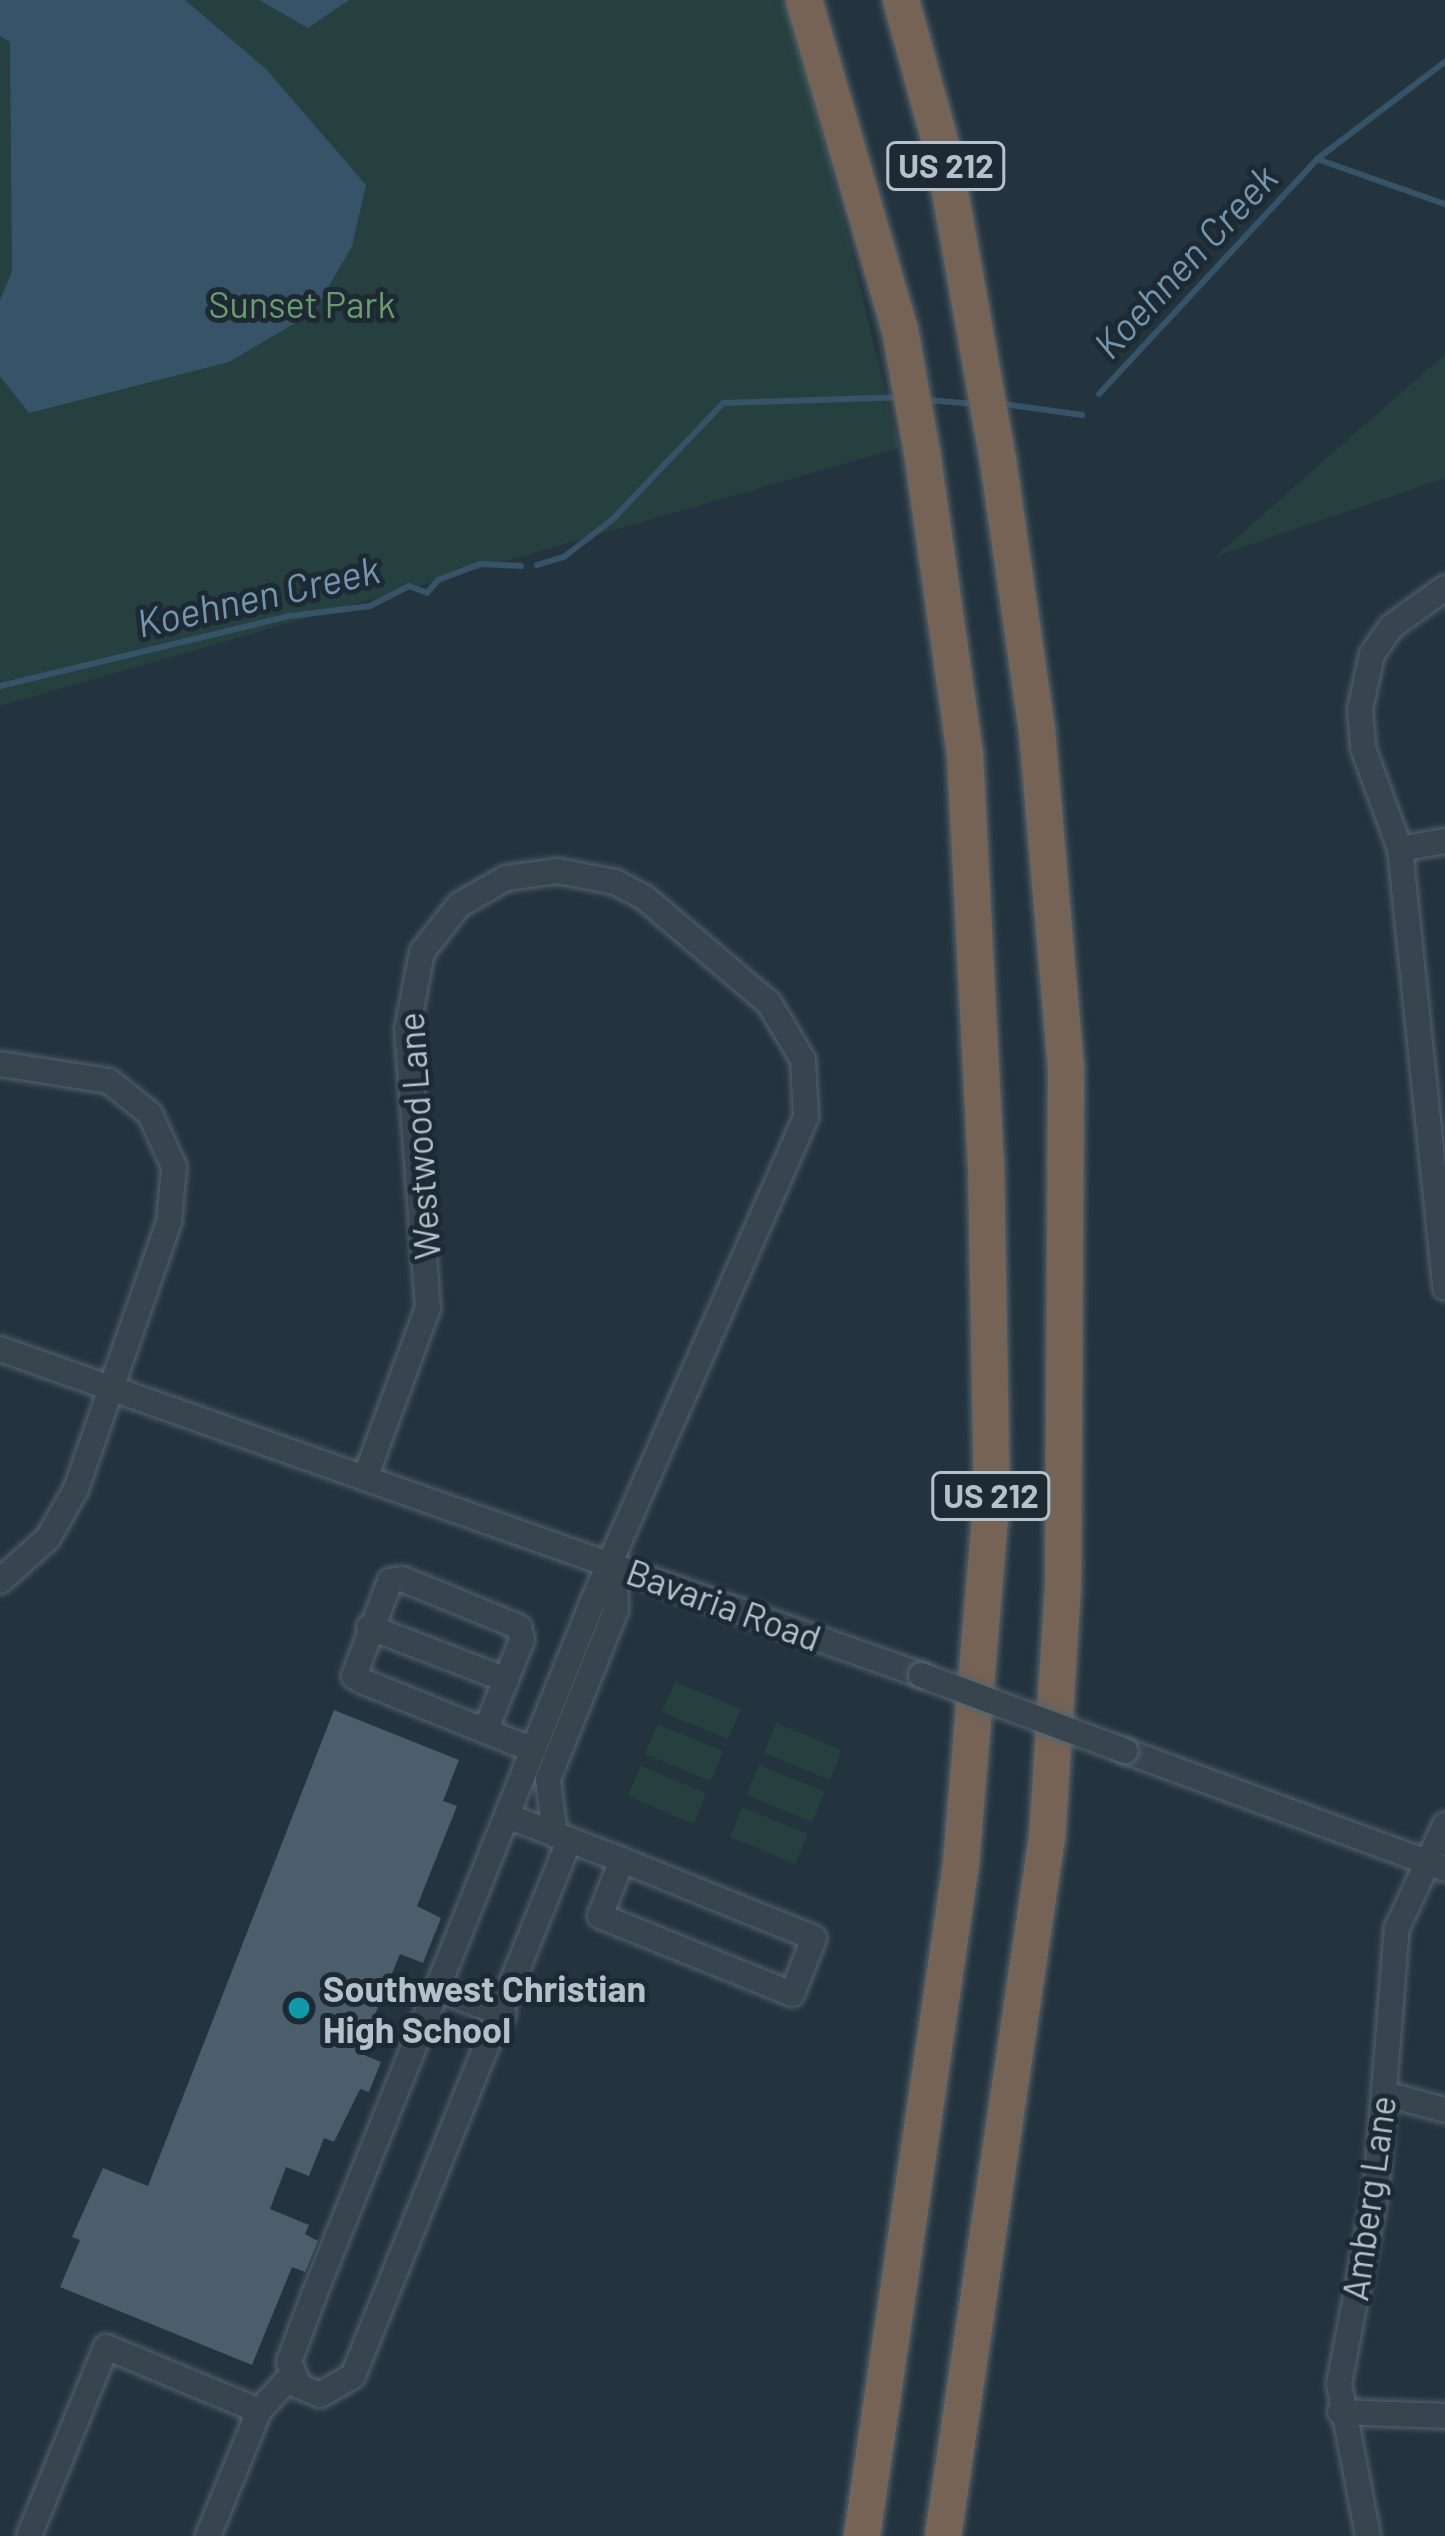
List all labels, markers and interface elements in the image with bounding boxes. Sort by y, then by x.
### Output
road number: US 212 [886,139,1006,193]
water label: Koehnen Creek [1083,154,1287,368]
park label: Sunset Park [208,282,396,326]
water label: Koehnen Creek [132,545,384,647]
street label: Westwood Lane [388,1011,448,1261]
road number: US 212 [931,1469,1051,1523]
street label: Bavaria Road [621,1549,827,1659]
place label: Southwest Christian High School [323,1965,646,2050]
marker: Southwest Christian High School [286,1995,312,2021]
street label: Amberg Lane [1332,2093,1404,2303]

